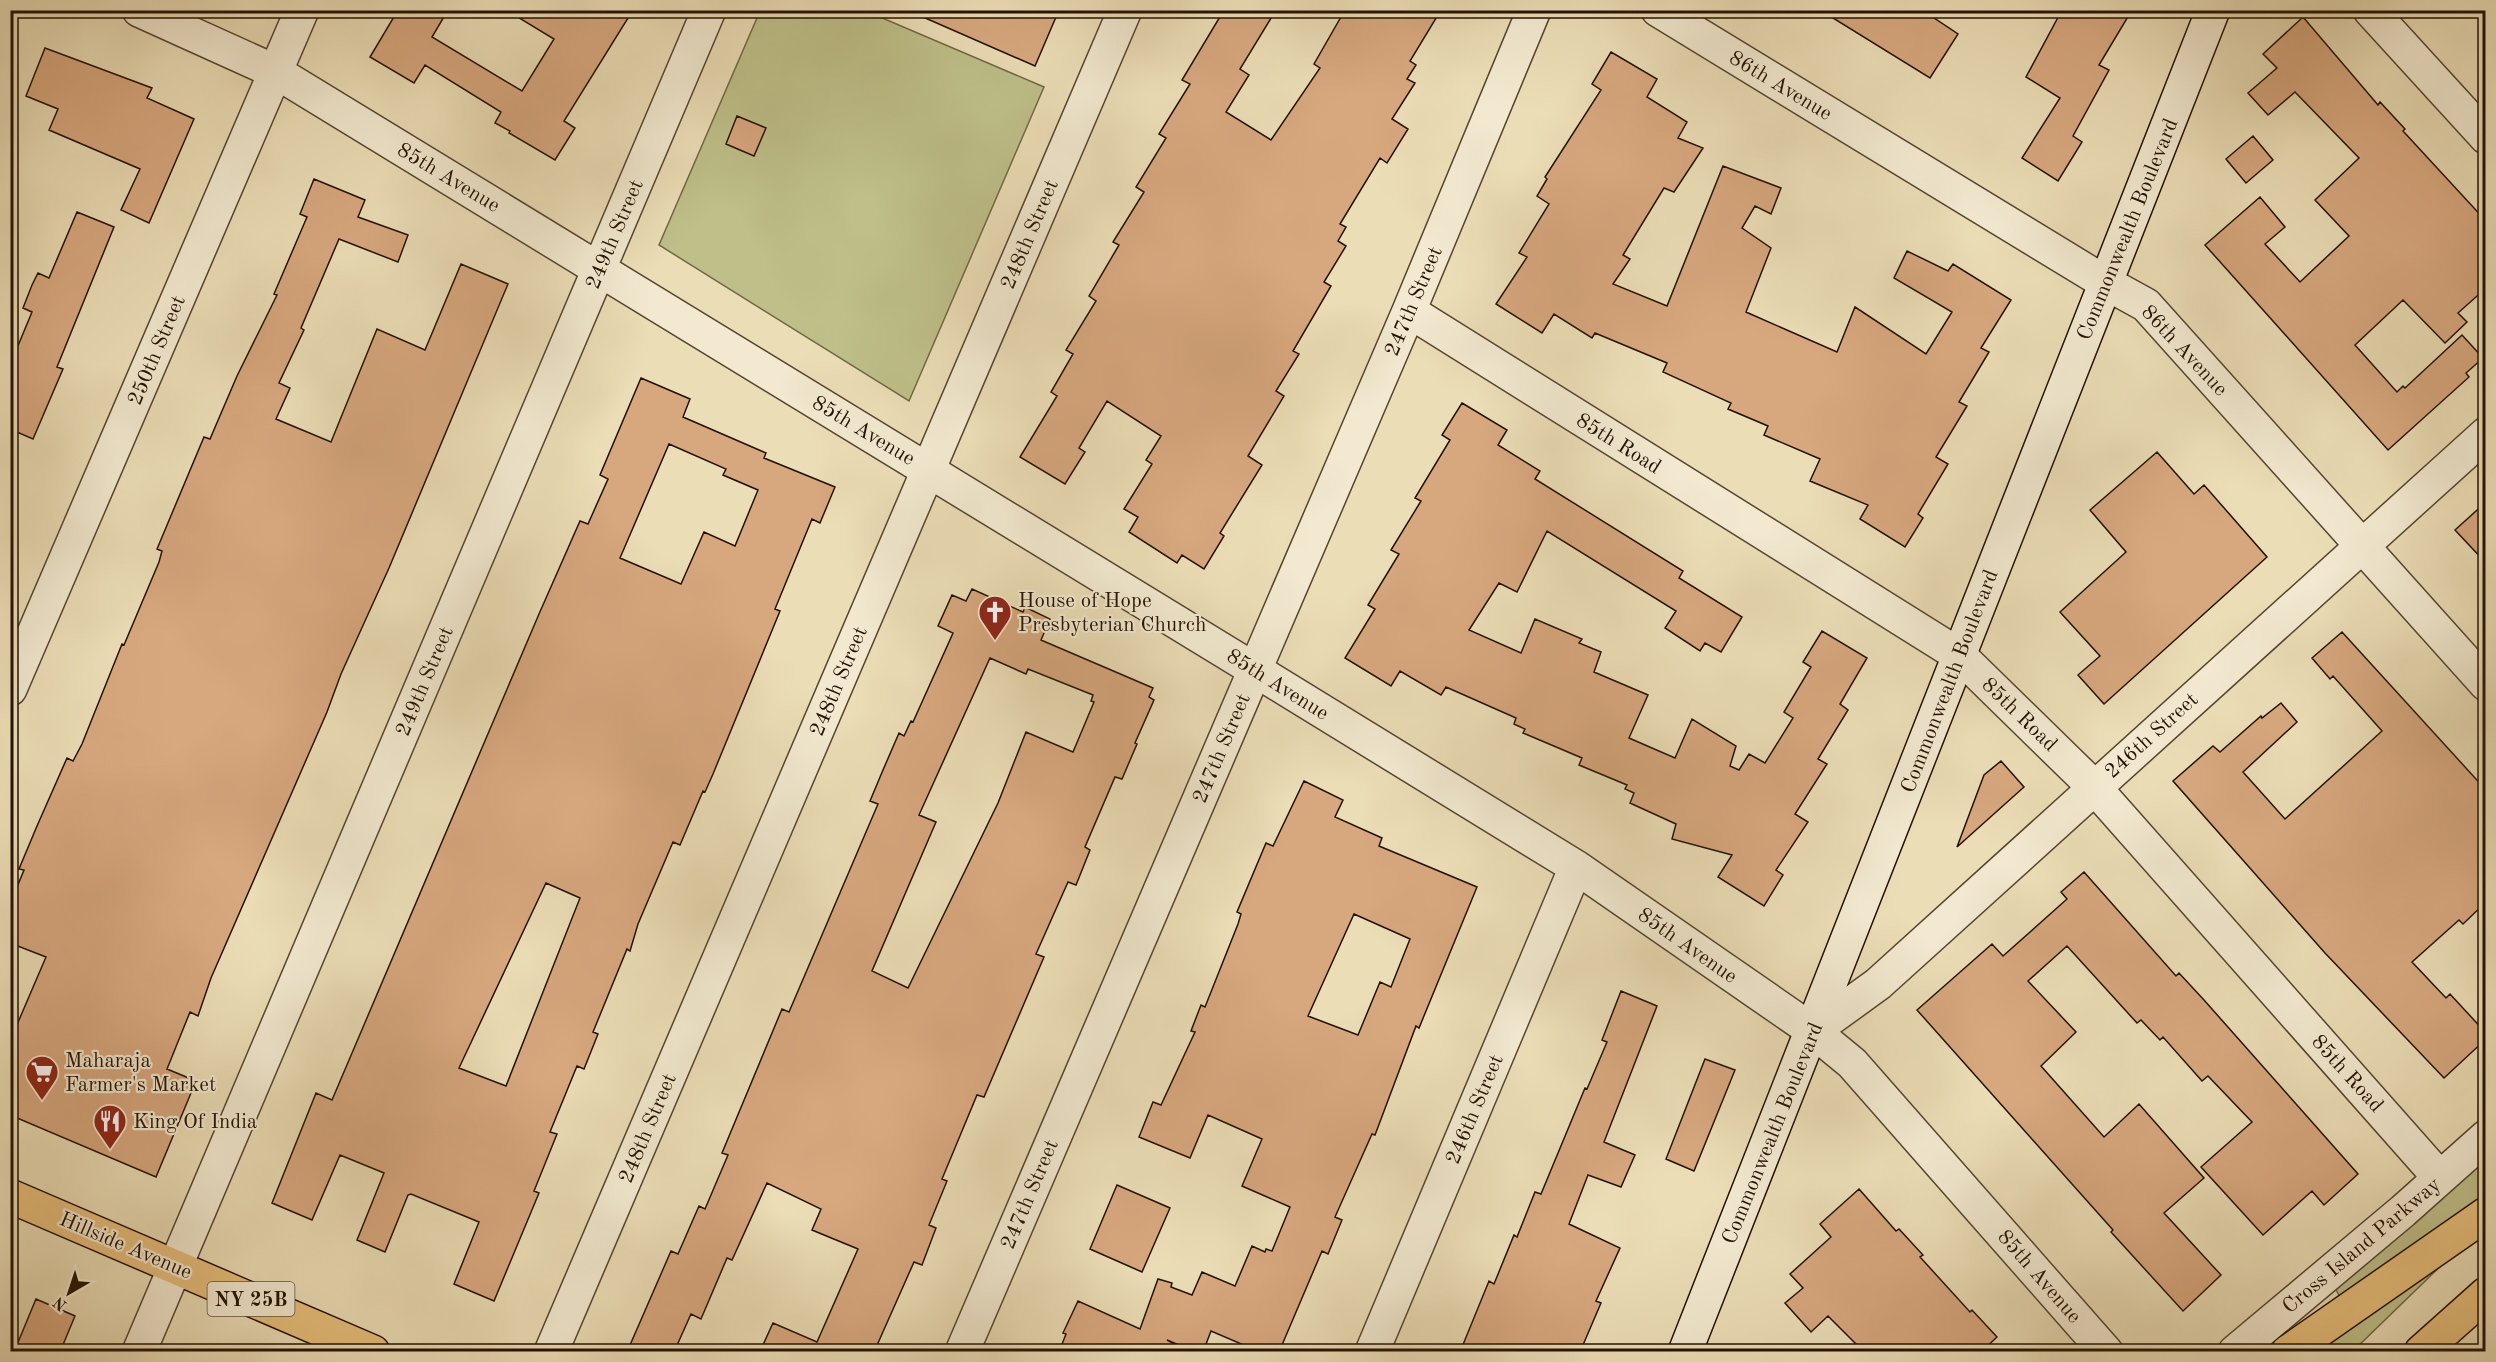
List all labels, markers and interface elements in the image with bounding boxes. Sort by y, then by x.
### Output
street label: 86th Avenue [1725,47,1835,125]
street label: Commonwealth Boulevard [2074,116,2183,343]
street label: 85th Avenue [393,139,503,217]
street label: 249th Street [583,177,648,292]
street label: 248th Street [998,177,1063,292]
street label: 247th Street [1382,244,1447,359]
street label: 250th Street [125,293,190,408]
street label: 86th Avenue [2137,302,2231,400]
street label: 85th Avenue [808,392,918,470]
street label: 85th Road [1572,410,1664,479]
street label: Commonwealth Boulevard [1898,567,2003,796]
place label: House of Hope Presbyterian Church [1018,591,1206,636]
church icon: House of Hope Presbyterian Church [977,594,1013,641]
street label: 249th Street [393,624,458,739]
street label: 248th Street [807,624,872,739]
street label: 85th Avenue [1223,646,1332,725]
street label: 85th Road [1977,674,2061,756]
street label: 246th Street [2102,689,2202,783]
street label: 247th Street [1190,691,1255,806]
street label: 85th Avenue [1634,904,1741,988]
street label: Commonwealth Boulevard [1719,1020,1828,1247]
street label: 85th Road [2307,1031,2387,1117]
place label: Maharaja Farmer's Market [65,1051,216,1096]
street label: 246th Street [1443,1052,1508,1167]
supermarket icon: Maharaja Farmer's Market [24,1054,60,1101]
street label: 248th Street [616,1071,681,1186]
restaurant icon: King Of India [92,1103,128,1150]
place label: King Of India [133,1112,257,1133]
street label: 247th Street [998,1137,1063,1252]
street label: Cross Island Parkway [2279,1174,2445,1318]
street label: Hillside Avenue [56,1209,195,1284]
street label: 85th Avenue [1993,1226,2085,1328]
north arrow [39,1263,99,1323]
road number: NY 25B [208,1282,294,1316]
text: N [50,1293,71,1313]

